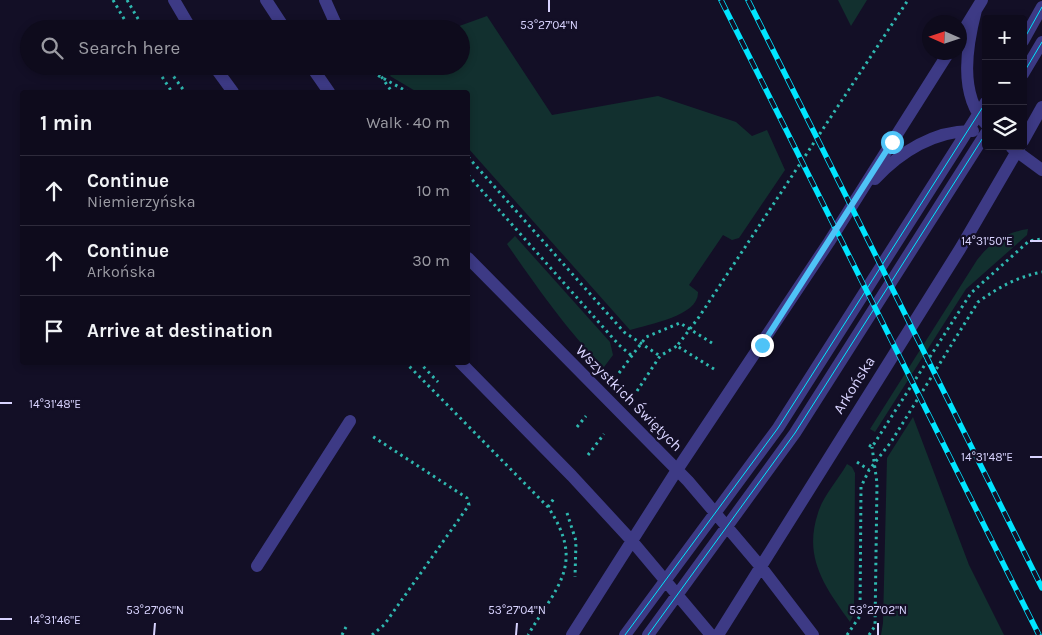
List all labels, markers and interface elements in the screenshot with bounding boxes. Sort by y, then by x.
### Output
north arrow [922,15,967,60]
map controls [982,15,1027,150]
button: + [982,15,1027,60]
text: 53°27'04"N [520,18,578,32]
search box [20,20,470,75]
icon: search [38,34,66,62]
text: Search here [78,37,180,59]
button: − [982,60,1027,105]
button: layers [982,105,1027,150]
text: 1 min [40,111,93,135]
text: Walk · 40 m [366,113,450,132]
route start [881,131,904,154]
text: Continue [87,170,169,192]
icon: ahead [40,177,68,205]
text: 10 m [416,181,450,200]
text: Niemierzyńska [87,192,196,211]
text: 14°31'50"E [961,234,1013,248]
text: Continue [87,240,169,262]
icon: ahead [40,247,68,275]
text: 30 m [412,251,450,270]
text: Arkońska [87,262,156,281]
icon: arrive [40,317,68,345]
text: Arrive at destination [87,320,273,342]
route end [751,334,774,357]
street label: Wszystkich Świętych [572,341,686,455]
street label: Arkońska [829,353,879,417]
text: 14°31'48"E [29,397,81,411]
text: 14°31'48"E [961,450,1013,464]
text: 53°27'06"N [126,603,184,617]
text: 53°27'04"N [488,603,546,617]
text: 53°27'02"N [849,603,907,617]
text: 14°31'46"E [29,613,81,627]

